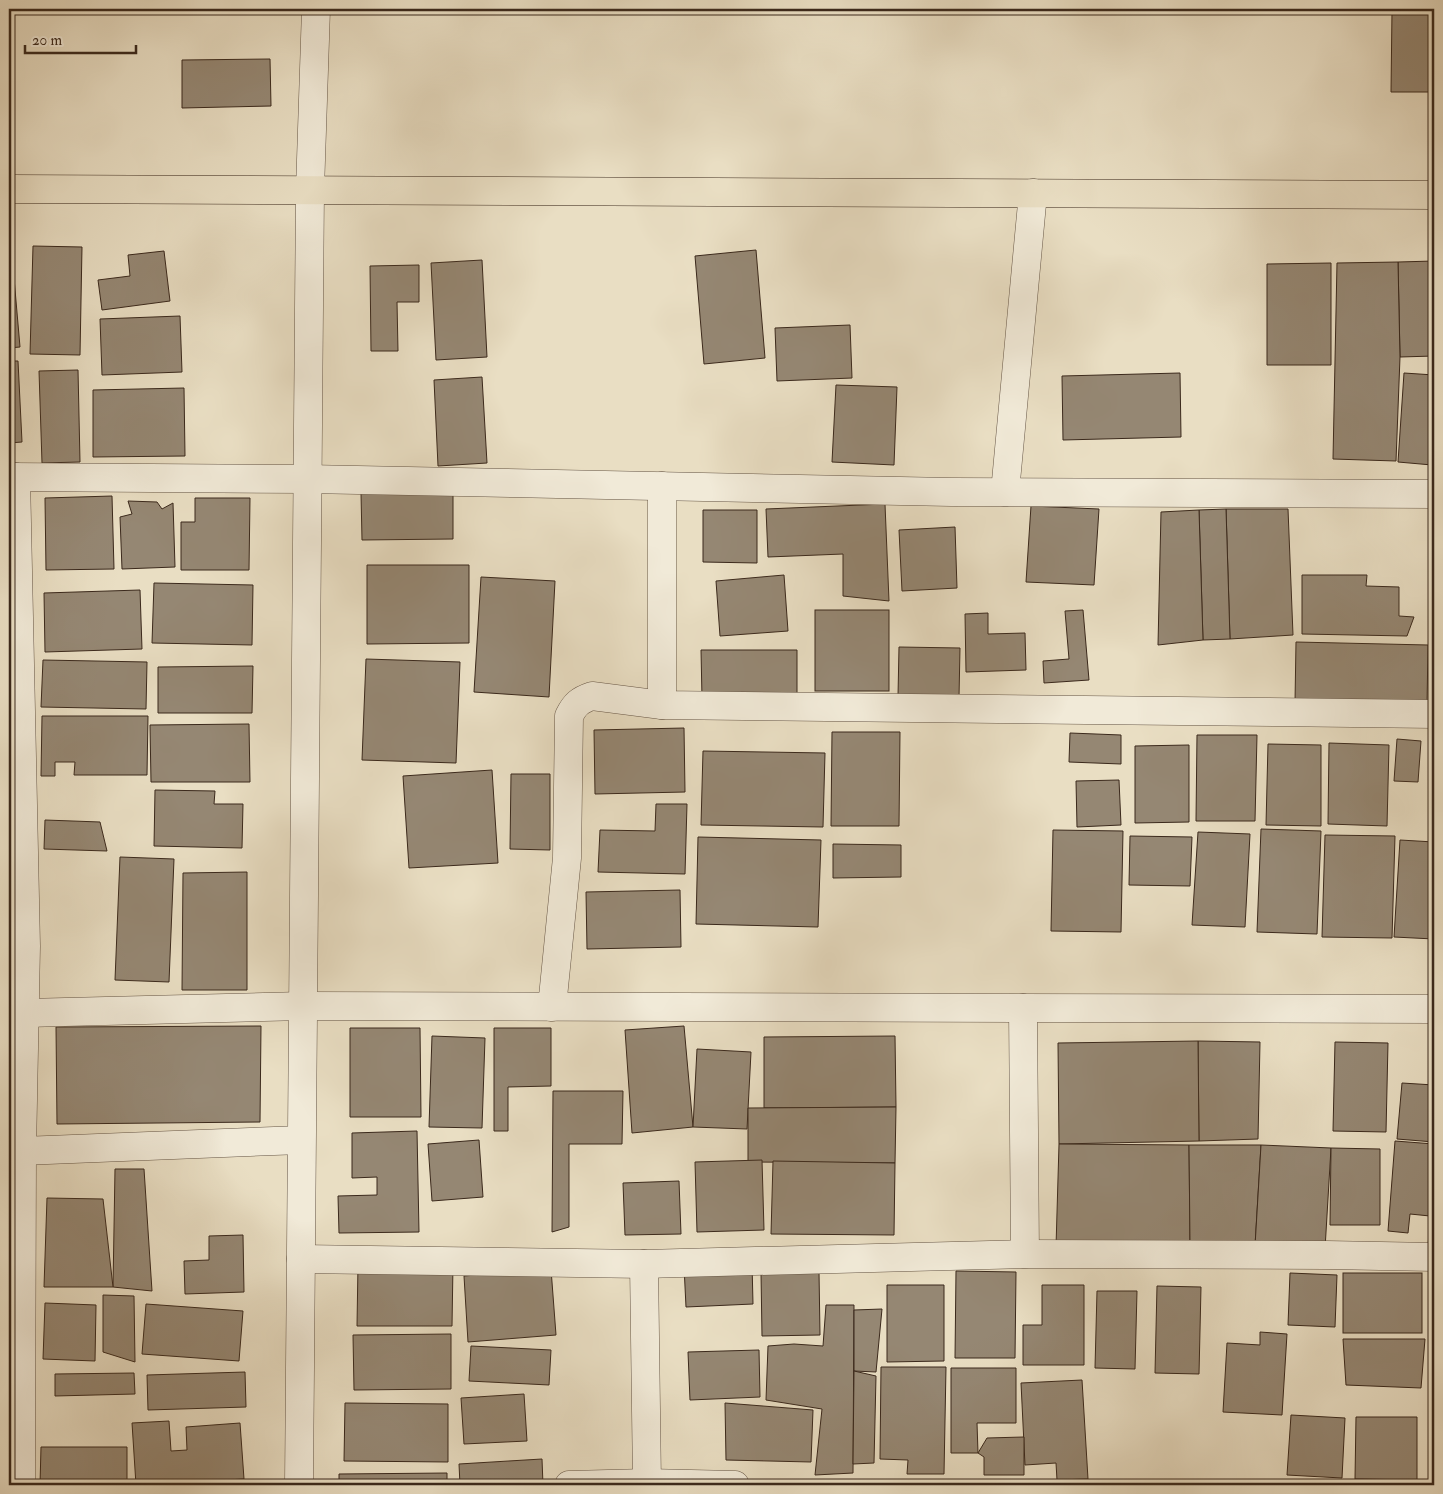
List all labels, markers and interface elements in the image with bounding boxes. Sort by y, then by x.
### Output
scale bar [25,22,136,54]
text: 20 m [32,31,62,50]

